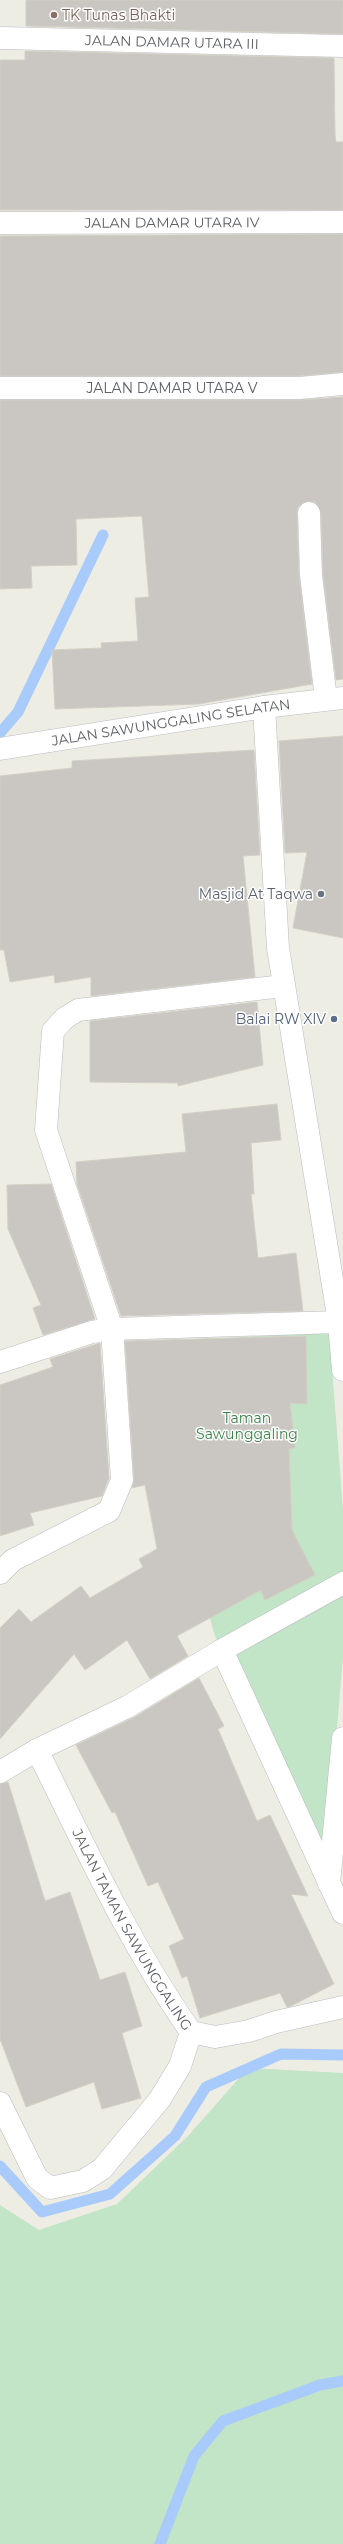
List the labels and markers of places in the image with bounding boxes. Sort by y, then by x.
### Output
place label: TK Tunas Bhakti [62,6,175,24]
marker: TK Tunas Bhakti [49,10,59,20]
place label: Masjid At Taqwa [199,885,313,903]
marker: Masjid At Taqwa [316,889,326,899]
place label: Balai RW XIV [236,1010,326,1028]
marker: Balai RW XIV [329,1014,339,1024]

